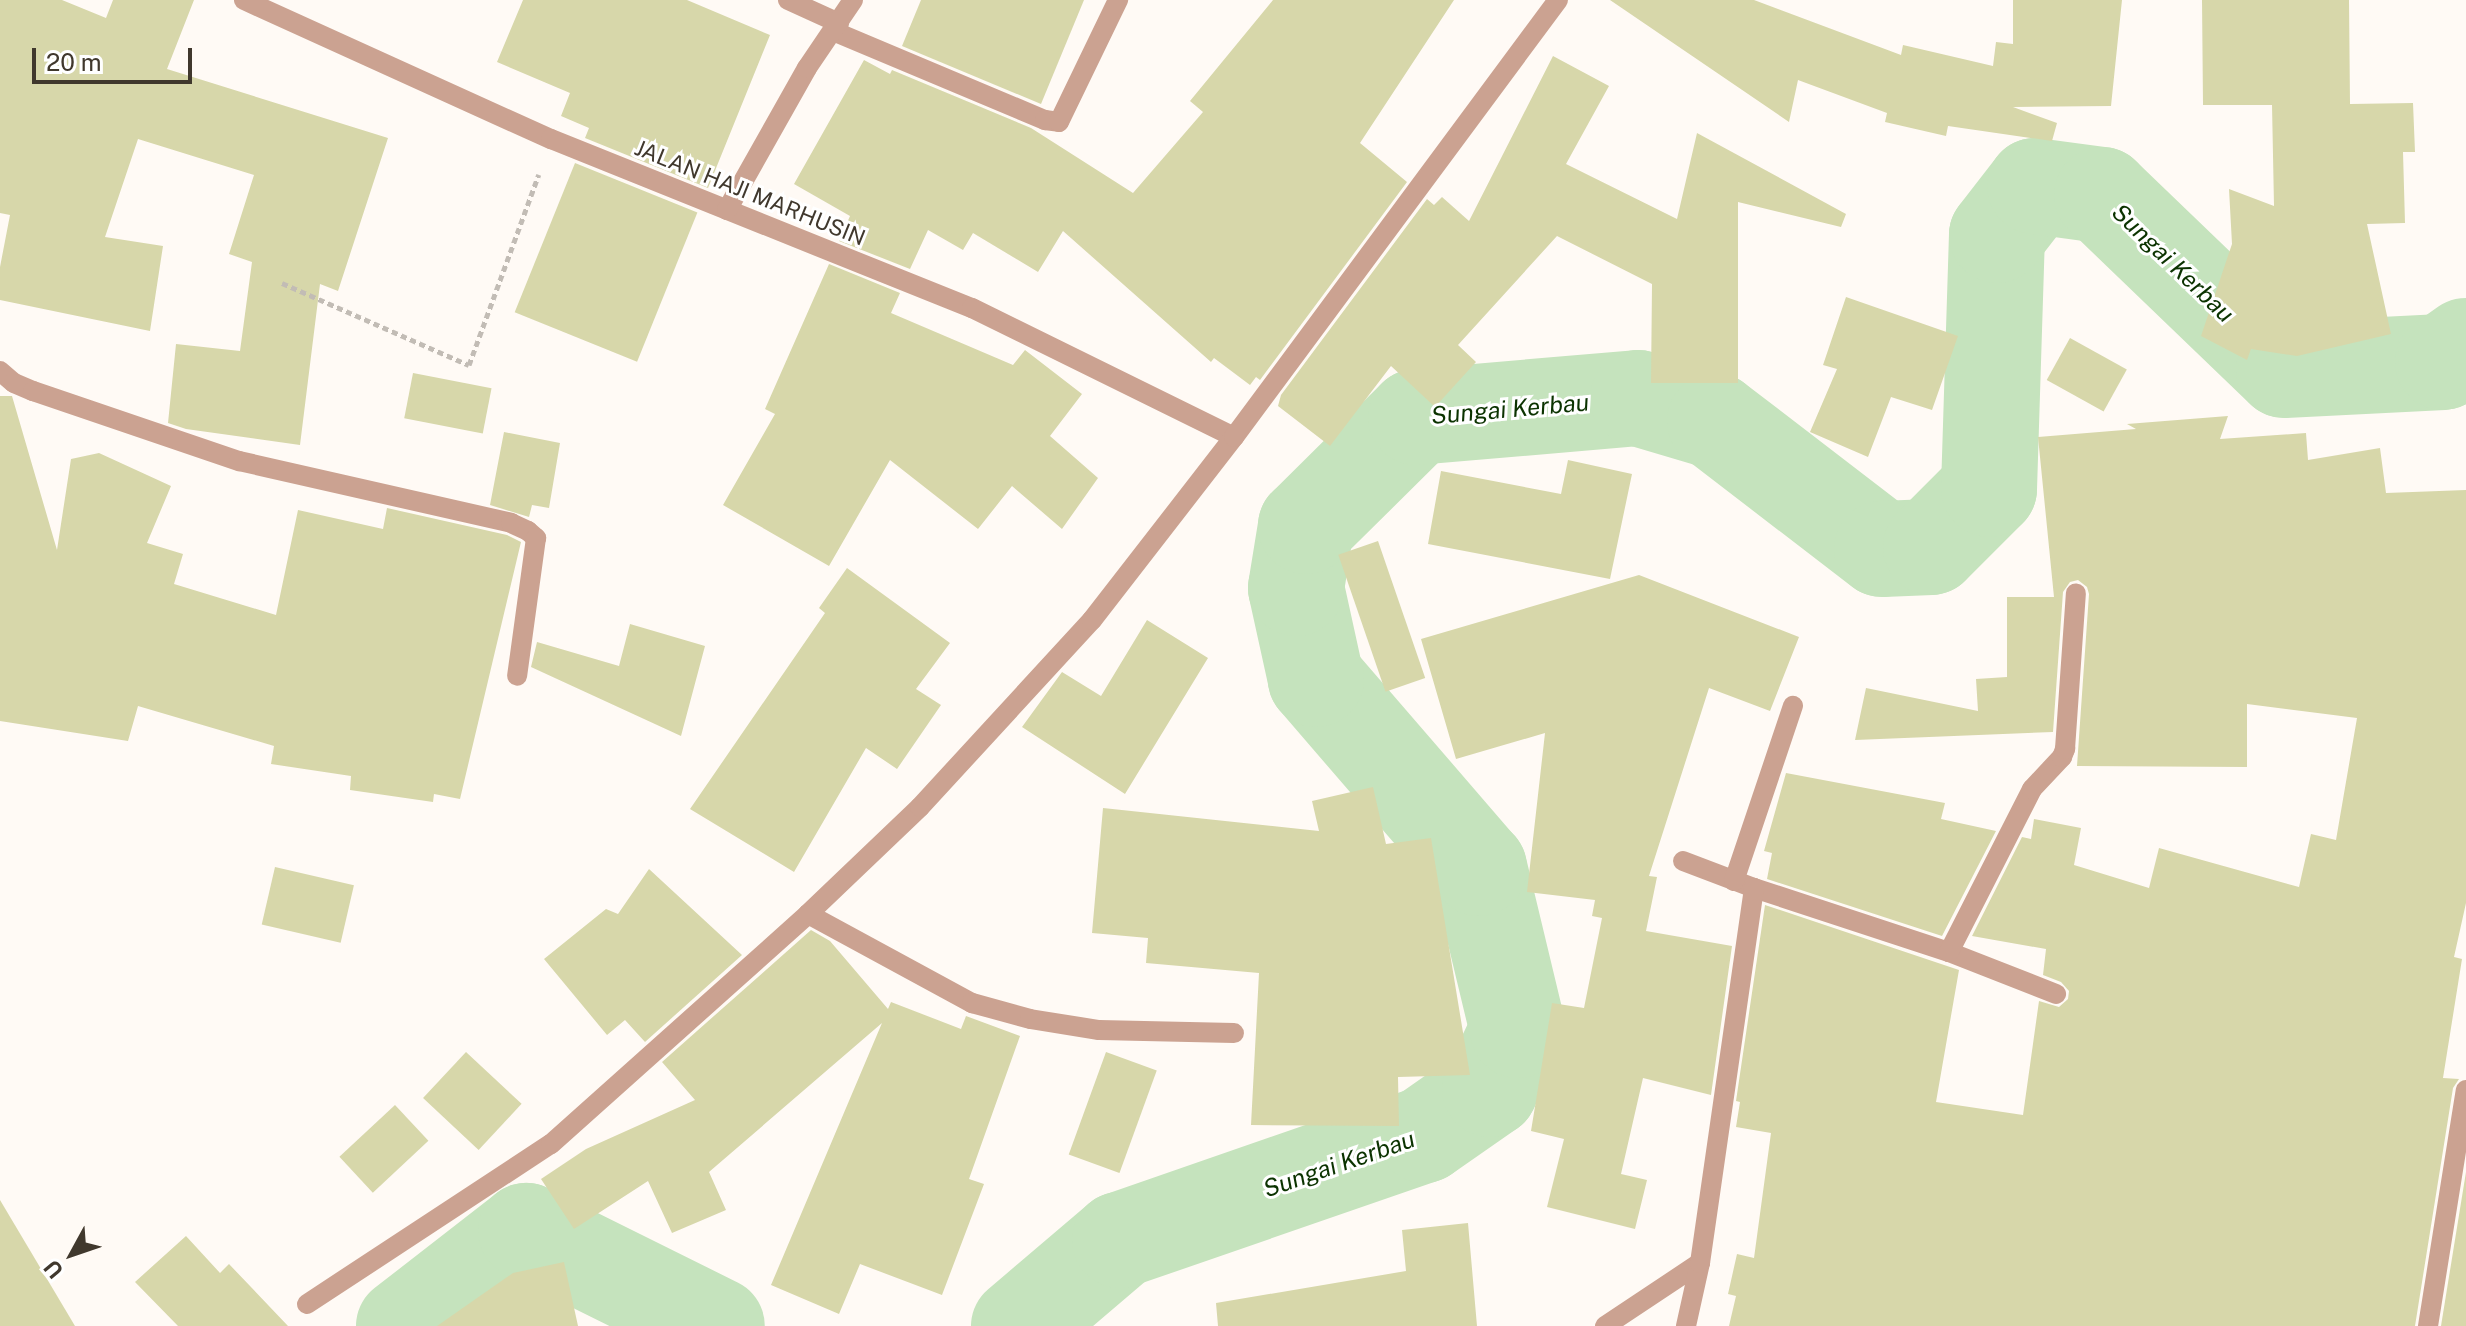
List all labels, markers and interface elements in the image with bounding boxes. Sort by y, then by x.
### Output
scale bar [36,32,196,82]
text: 20 m [46,48,102,76]
street label: JALAN HAJI MARHUSIN [631,135,869,251]
water label: Sungai Kerbau [2106,198,2240,328]
water label: Sungai Kerbau [1430,388,1590,430]
water label: Sungai Kerbau [1259,1125,1419,1203]
north arrow [32,1214,112,1294]
text: U [39,1255,69,1284]

